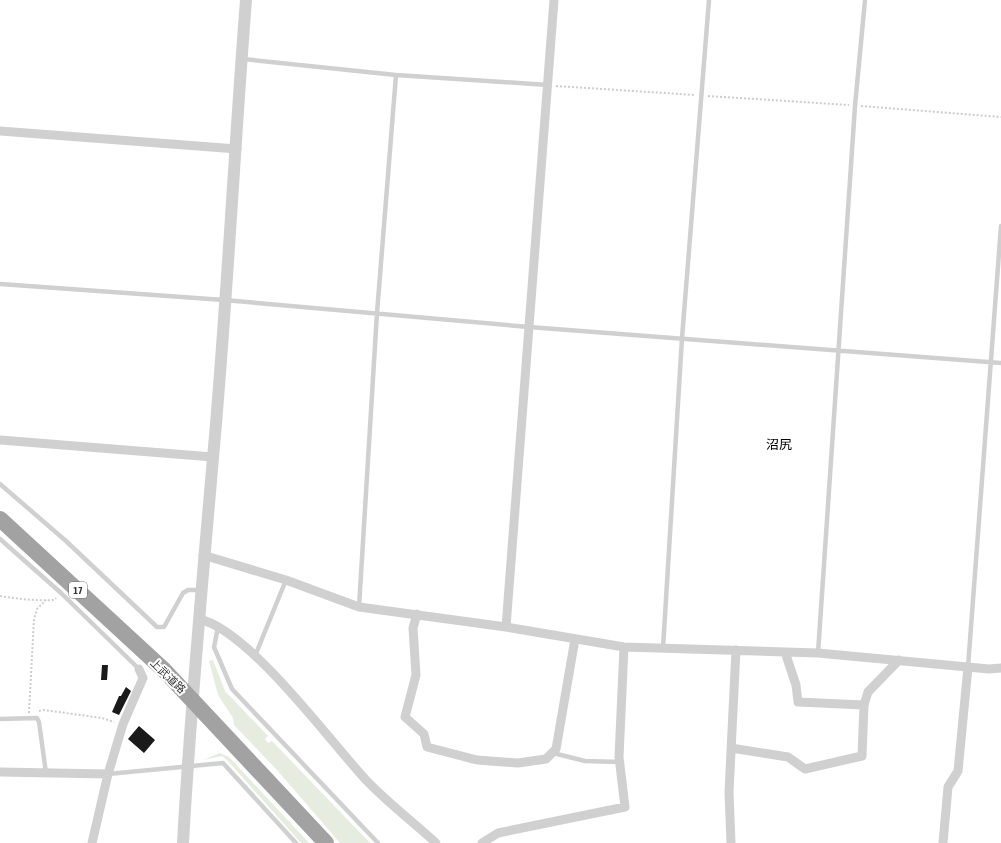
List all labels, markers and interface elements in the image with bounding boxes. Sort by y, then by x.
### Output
district label: 沼尻 [766,437,792,452]
road number: 17 [69,582,87,598]
street label: 上武道路 [148,656,188,696]

